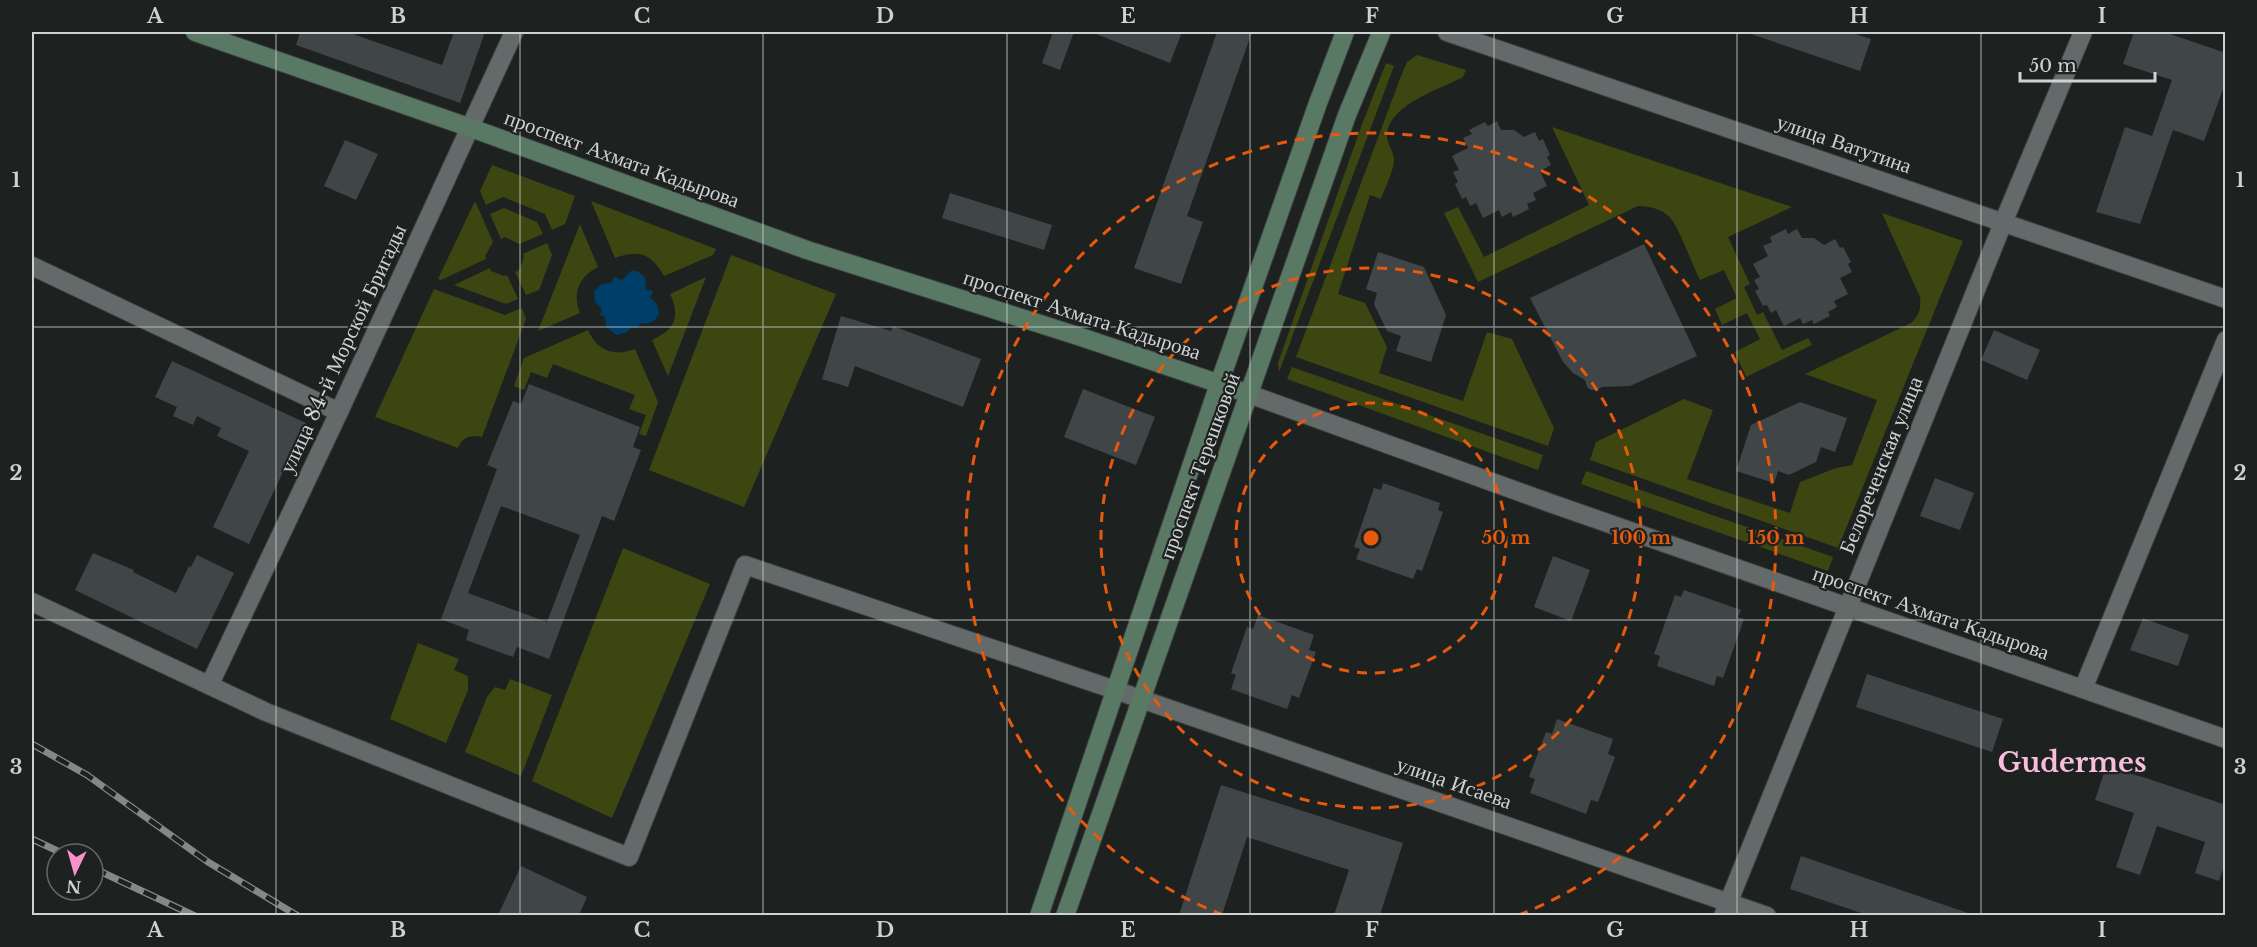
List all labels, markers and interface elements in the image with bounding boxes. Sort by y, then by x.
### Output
text: A [146,4,164,28]
text: B [390,4,406,28]
text: C [634,4,650,28]
text: D [876,4,894,28]
text: E [1120,4,1136,28]
text: F [1365,4,1379,28]
text: G [1606,4,1624,28]
text: H [1850,4,1869,28]
text: I [2098,4,2106,28]
scale bar [2020,45,2155,83]
text: 50 m [2029,55,2077,77]
street label: проспект Ахмата Кадырова [501,104,744,214]
street label: улица Ватутина [1773,109,1916,179]
text: 1 [12,168,21,192]
text: 1 [2236,168,2245,192]
street label: улица 84-й Морской Бригады [274,220,412,478]
street label: проспект Ахмата Кадырова [960,264,1205,366]
street label: проспект Терешковой [1154,369,1246,563]
street label: Белореченская улица [1834,372,1929,557]
text: 2 [9,461,23,485]
text: 2 [2233,461,2247,485]
text: 50 m [1482,527,1531,549]
text: 100 m [1611,527,1671,549]
text: 150 m [1748,527,1805,549]
centre of rings [1361,528,1381,548]
street label: проспект Ахмата Кадырова [1810,560,2053,666]
district label: Gudermes [1997,746,2147,779]
street label: улица Исаева [1393,751,1516,815]
text: 3 [10,755,22,779]
text: 3 [2234,755,2246,779]
north arrow [45,842,105,902]
text: N [65,876,82,898]
text: A [146,918,164,942]
text: B [390,918,406,942]
text: C [634,918,650,942]
text: D [876,918,894,942]
text: E [1120,918,1136,942]
text: F [1365,918,1379,942]
text: G [1606,918,1624,942]
text: H [1850,918,1869,942]
text: I [2098,918,2106,942]

